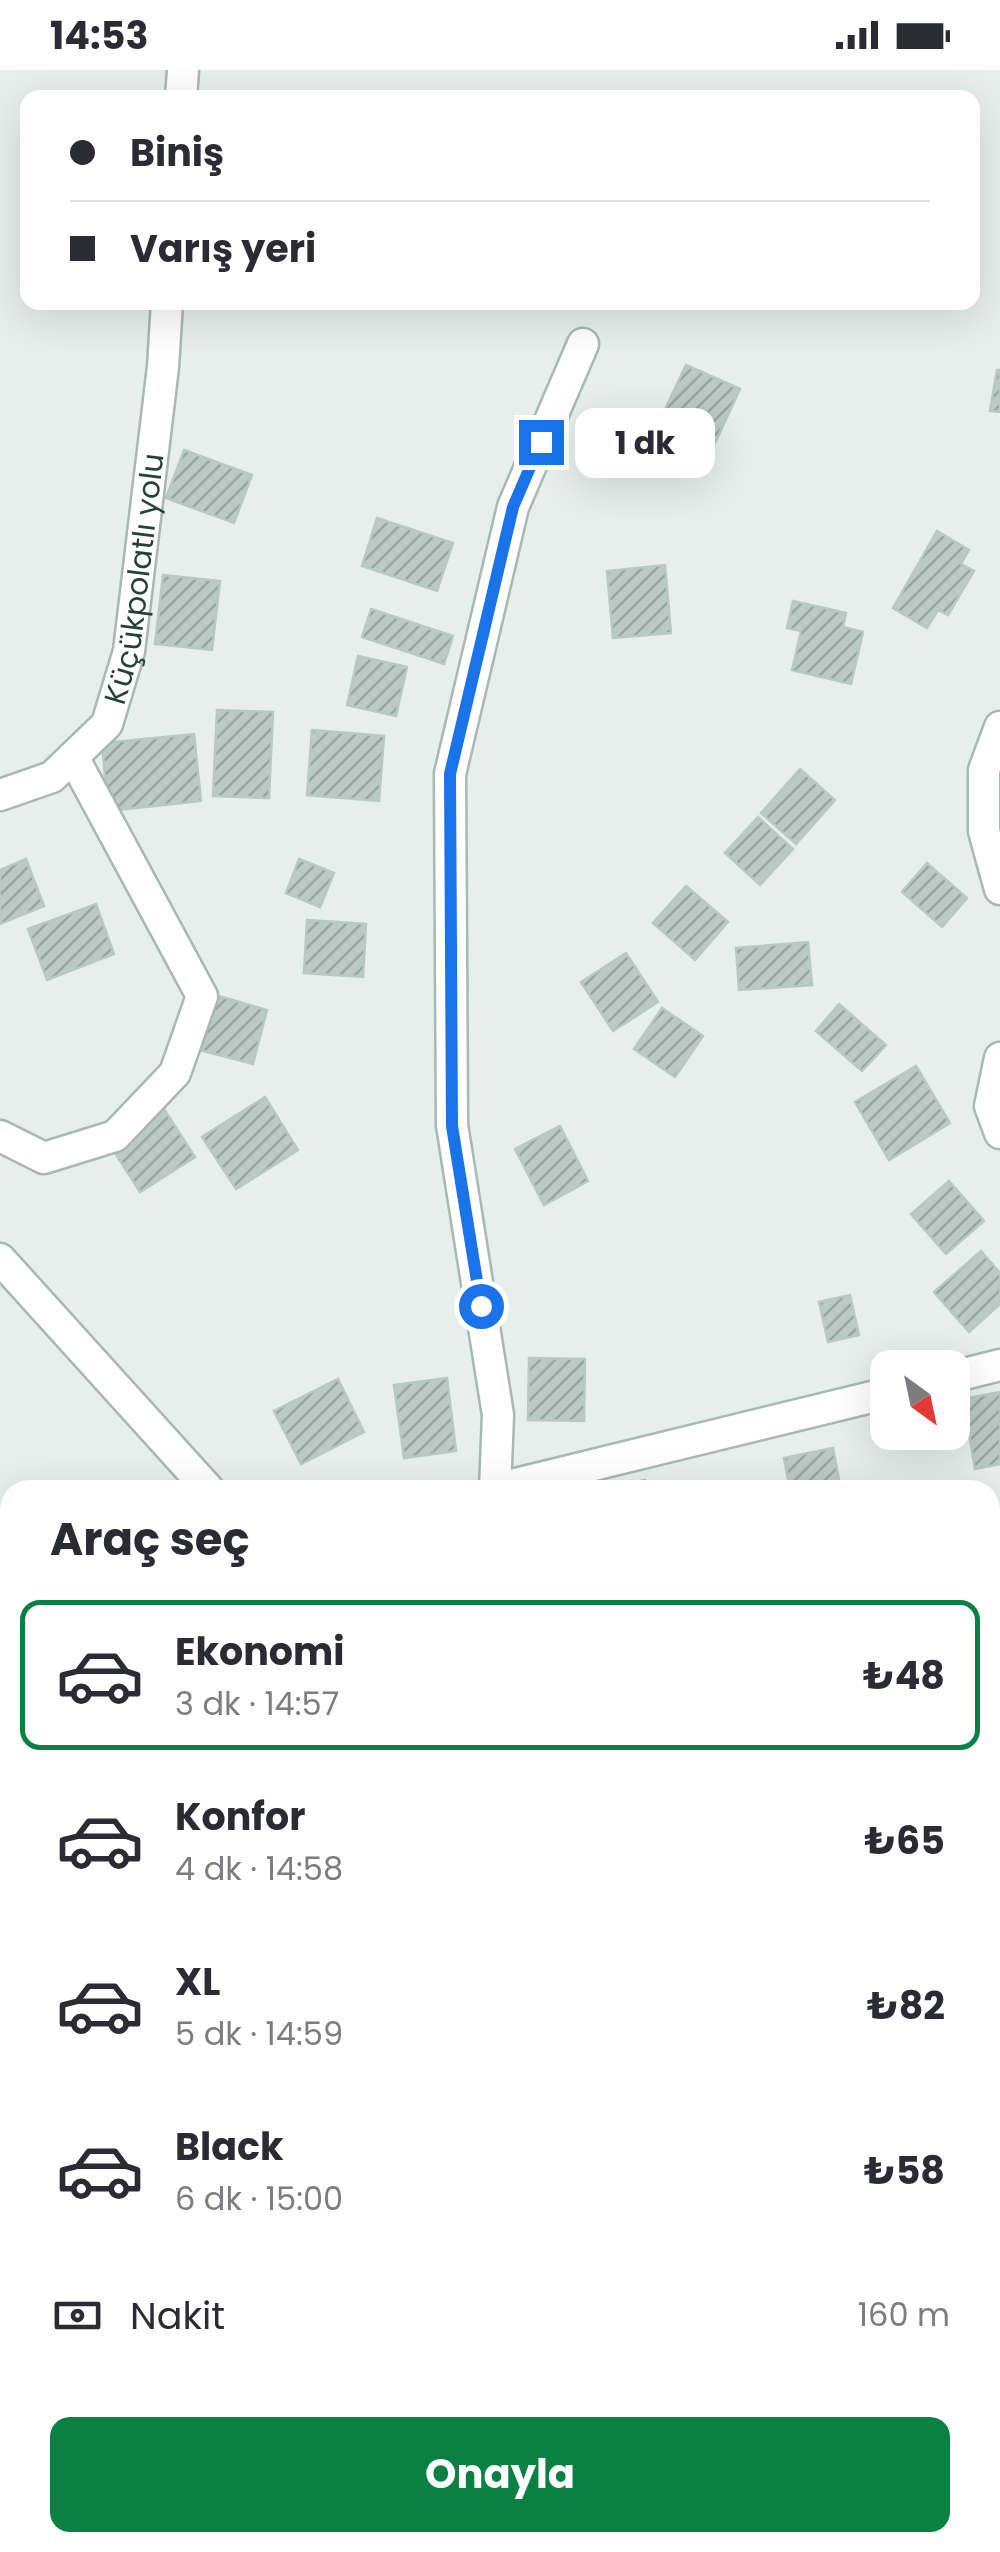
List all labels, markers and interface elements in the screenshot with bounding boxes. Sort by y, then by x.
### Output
text: 14:53 [50,9,149,62]
text: Biniş [130,126,224,179]
text: Varış yeri [130,222,316,275]
callout: 1 dk [576,407,716,477]
route end [519,420,564,465]
text: 1 dk [615,420,675,465]
street label: Küçükpolatlı yolu [93,451,174,709]
route start [459,1284,504,1329]
north arrow [870,1350,970,1450]
map controls [870,1350,970,1450]
text: Araç seç [50,1508,250,1571]
text: Ekonomi [175,1625,345,1678]
icon: car [55,1630,145,1720]
text: ₺48 [863,1649,945,1702]
text: 3 dk · 14:57 [175,1681,339,1726]
text: Konfor [175,1790,305,1843]
icon: car [55,1795,145,1885]
text: ₺65 [864,1814,945,1867]
text: 4 dk · 14:58 [175,1846,343,1891]
text: XL [175,1955,220,2008]
icon: car [55,1960,145,2050]
text: ₺82 [867,1979,945,2032]
text: 5 dk · 14:59 [175,2011,343,2056]
text: Black [175,2120,284,2173]
icon: car [55,2125,145,2215]
text: ₺58 [864,2144,945,2197]
text: 6 dk · 15:00 [175,2176,343,2221]
icon: cash [50,2288,105,2343]
text: Nakit [130,2289,225,2342]
text: 160 m [858,2292,950,2337]
button: Onayla [50,2417,950,2532]

